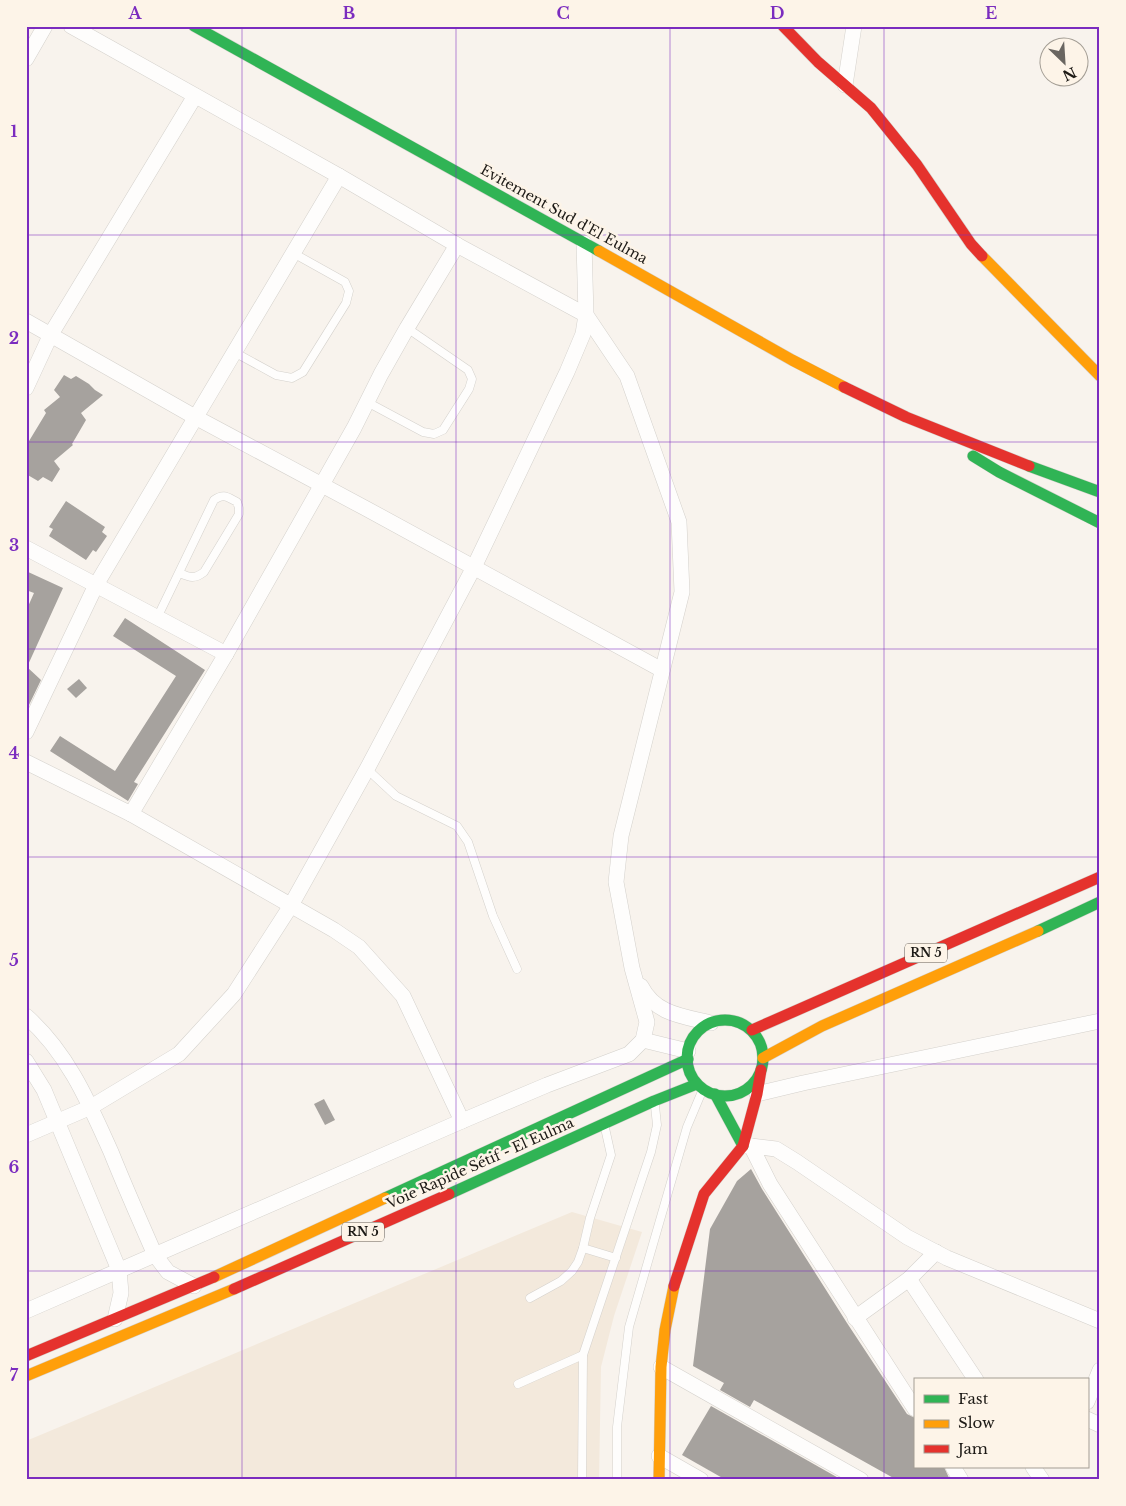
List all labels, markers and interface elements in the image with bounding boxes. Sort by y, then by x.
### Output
text: A [128,3,143,23]
text: B [343,3,356,23]
text: C [556,3,570,23]
text: D [770,3,784,23]
text: E [985,3,997,23]
north arrow [1038,38,1088,88]
text: N [1060,63,1079,85]
text: 1 [11,121,18,141]
street label: Evitement Sud d'El Eulma [477,160,651,268]
text: 2 [9,328,19,348]
text: 3 [9,535,19,555]
text: 4 [9,743,19,763]
road number: RN 5 [905,944,947,962]
text: 5 [9,950,19,970]
street label: Voie Rapide Sétif - El Eulma [383,1113,577,1213]
text: 6 [9,1157,20,1177]
road number: RN 5 [342,1222,384,1242]
text: 7 [10,1365,19,1385]
legend [914,1378,1088,1468]
text: Fast [958,1389,989,1408]
text: Slow [958,1413,995,1432]
text: Jam [956,1439,988,1458]

